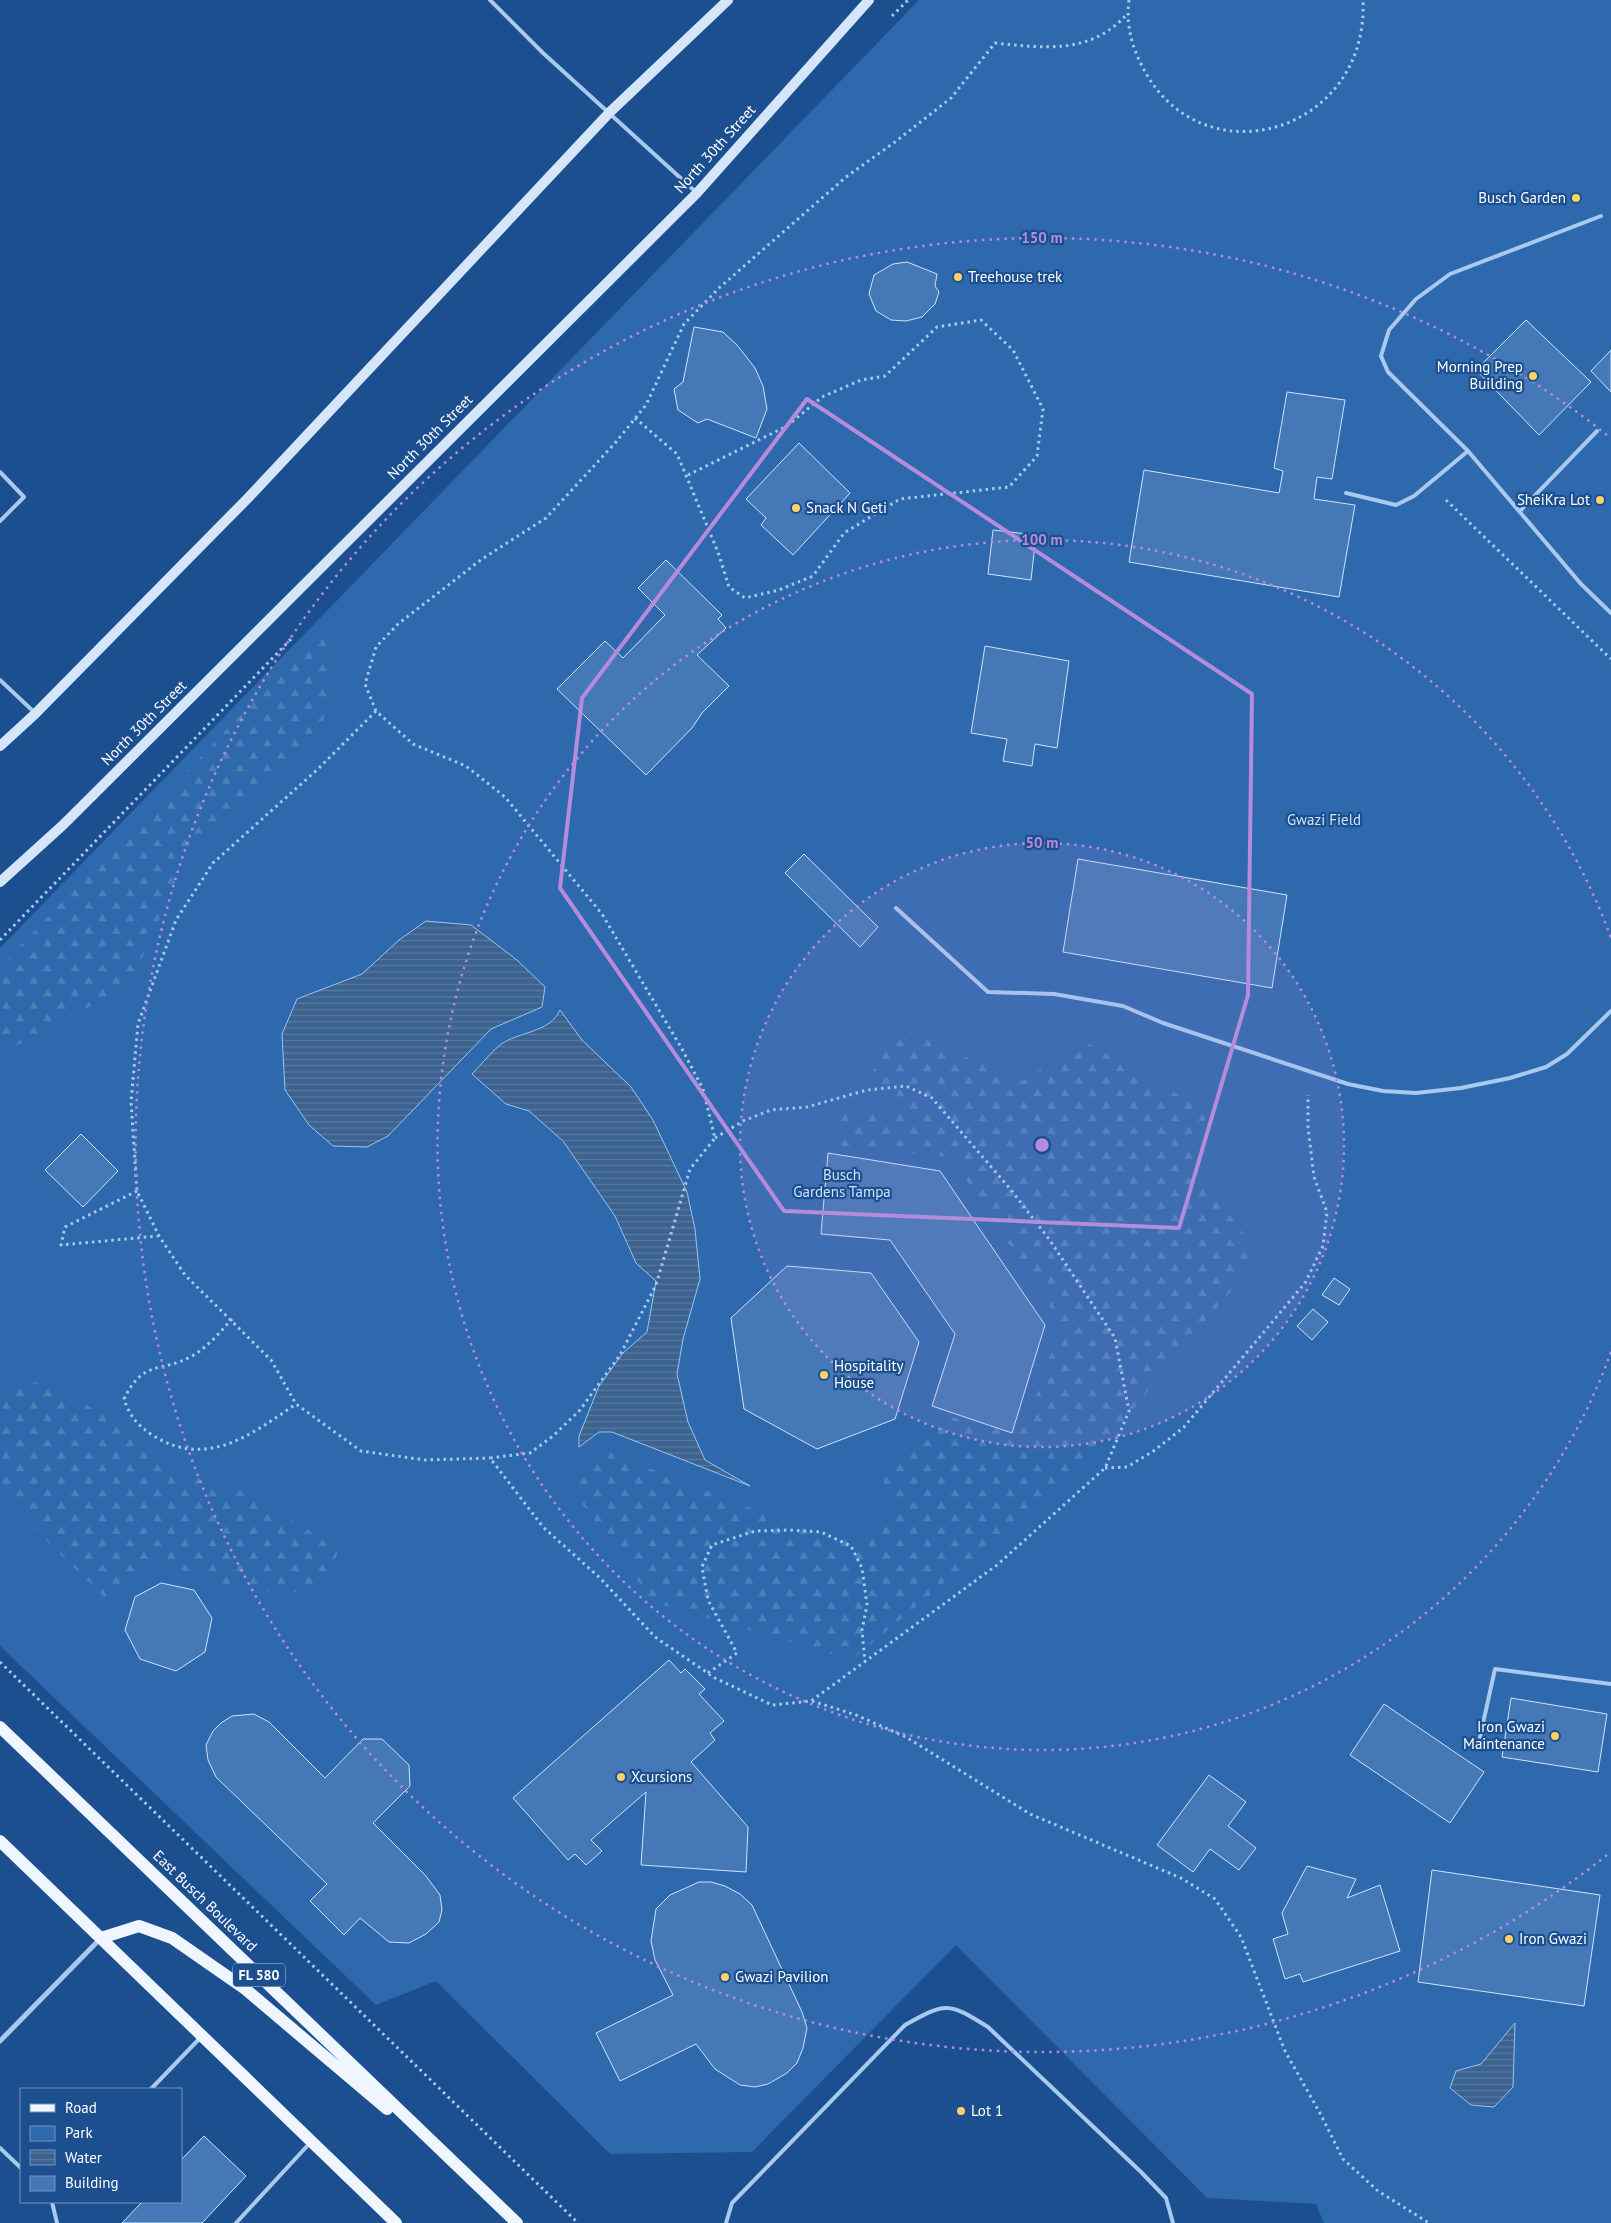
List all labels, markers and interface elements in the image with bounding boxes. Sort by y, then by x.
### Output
street label: North 30th Street [670,100,759,197]
place label: Busch Garden [1478,188,1566,207]
marker: Busch Garden [1570,192,1582,204]
text: 150 m [1021,228,1063,247]
place label: Treehouse trek [968,267,1063,286]
marker: Treehouse trek [952,271,964,283]
place label: Morning Prep Building [1437,357,1523,393]
marker: Morning Prep Building [1527,370,1539,382]
street label: North 30th Street [383,390,476,483]
place label: SheiKra Lot [1517,490,1590,509]
marker: SheiKra Lot [1594,494,1606,506]
place label: Snack N Geti [806,498,887,517]
marker: Snack N Geti [790,502,802,514]
text: 100 m [1021,530,1063,549]
street label: North 30th Street [97,676,190,769]
park label: Gwazi Field [1287,810,1361,829]
text: 50 m [1026,833,1058,852]
centre of rings [1033,1136,1051,1154]
park label: Busch Gardens Tampa [793,1165,891,1201]
place label: Hospitality House [834,1356,904,1392]
marker: Hospitality House [818,1369,830,1381]
place label: Iron Gwazi Maintenance [1463,1717,1545,1753]
marker: Iron Gwazi Maintenance [1549,1730,1561,1742]
place label: Xcursions [631,1767,692,1786]
marker: Xcursions [615,1771,627,1783]
street label: East Busch Boulevard [149,1846,261,1955]
place label: Iron Gwazi [1519,1929,1587,1948]
marker: Iron Gwazi [1503,1933,1515,1945]
road number: FL 580 [233,1964,285,1986]
place label: Gwazi Pavilion [735,1967,829,1986]
marker: Gwazi Pavilion [719,1971,731,1983]
legend [20,2088,182,2203]
text: Road [65,2098,97,2117]
place label: Lot 1 [971,2101,1003,2120]
marker: Lot 1 [955,2105,967,2117]
text: Park [65,2123,93,2142]
text: Water [65,2148,102,2167]
text: Building [65,2173,119,2192]

